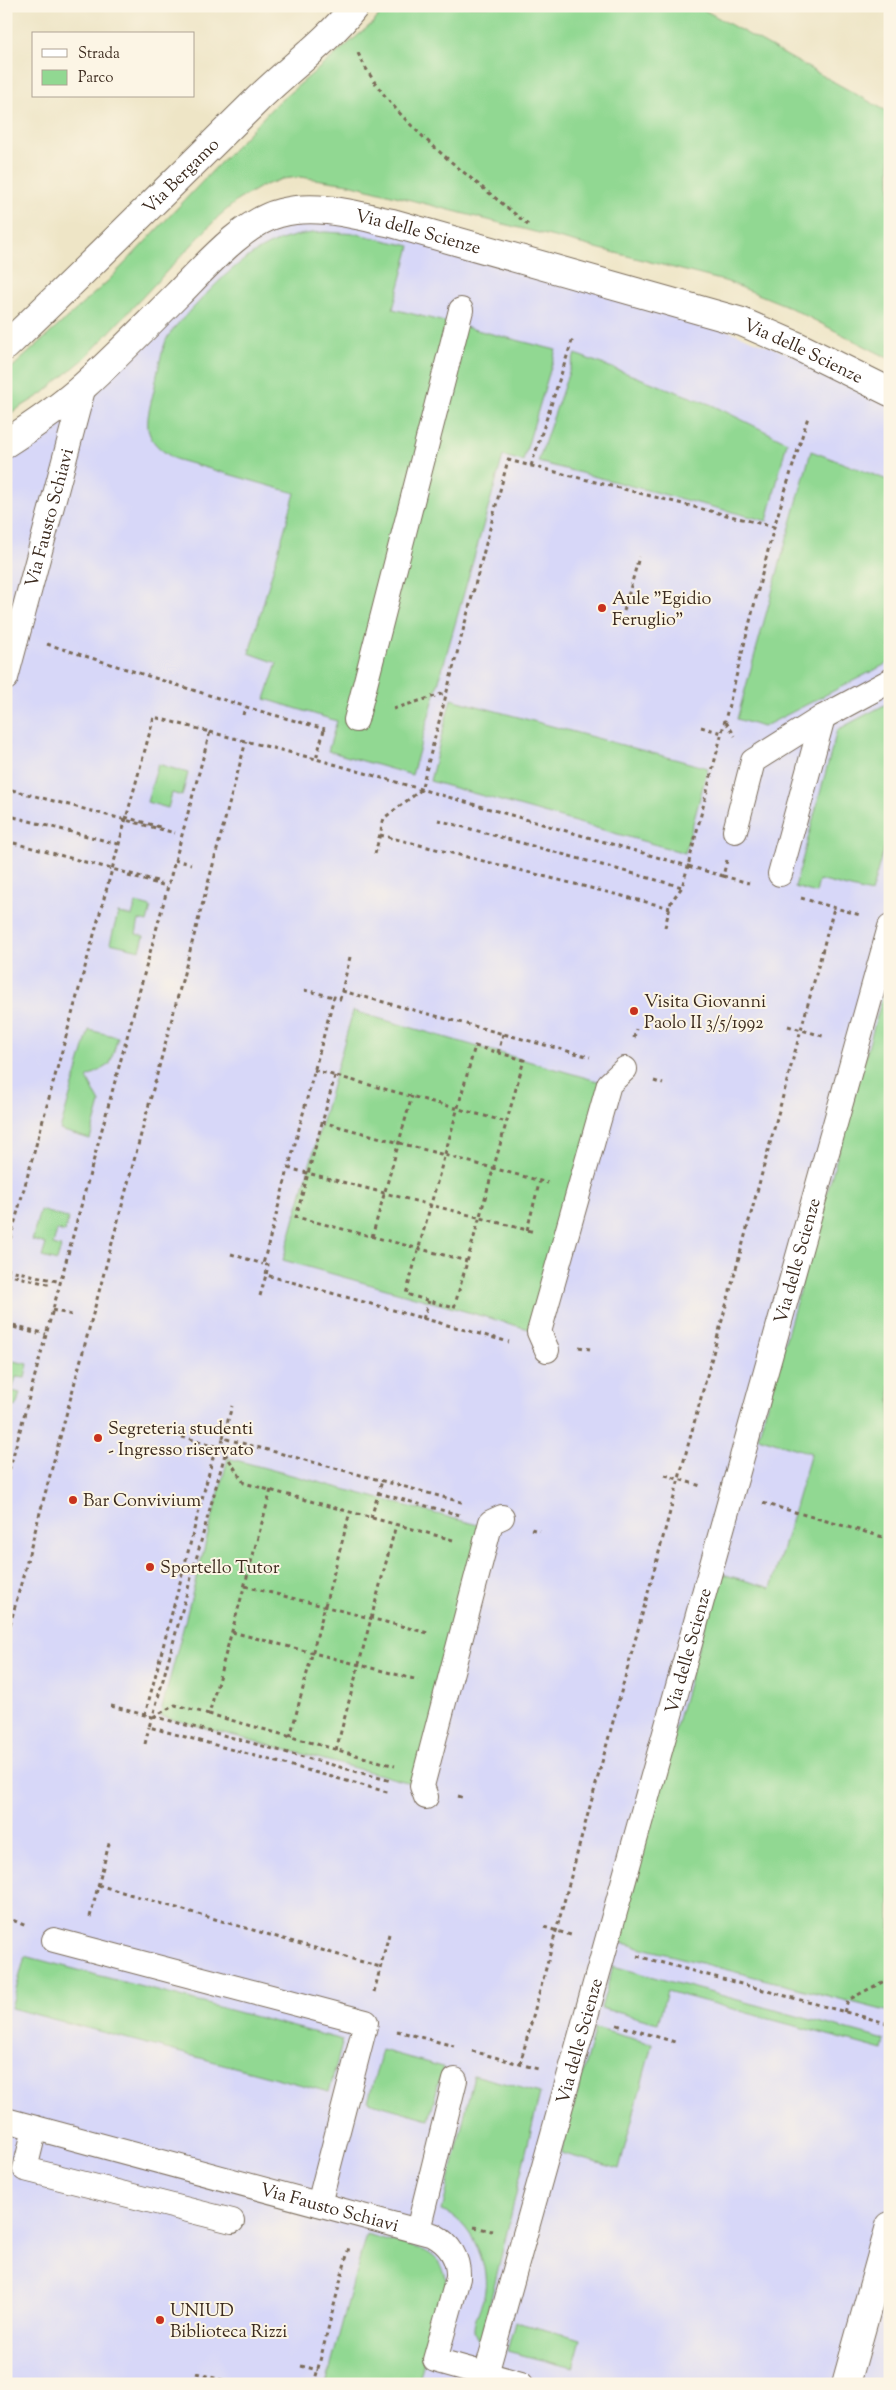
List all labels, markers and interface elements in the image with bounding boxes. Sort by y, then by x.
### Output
legend [32,32,195,98]
text: Strada [78,44,120,65]
text: Parco [78,68,114,89]
street label: Via Bergamo [138,133,226,221]
street label: Via delle Scienze [352,204,484,262]
street label: Via delle Scienze [739,313,867,392]
street label: Via Fausto Schiavi [20,446,82,591]
place label: Aule "Egidio Feruglio" [612,587,712,634]
marker: Aule "Egidio Feruglio" [596,602,608,614]
place label: Visita Giovanni Paolo II 3/5/1992 [644,990,766,1037]
marker: Visita Giovanni Paolo II 3/5/1992 [628,1005,640,1017]
street label: Via delle Scienze [769,1195,829,1327]
place label: Segreteria studenti - Ingresso riservato [108,1417,254,1464]
marker: Segreteria studenti - Ingresso riservato [92,1432,104,1444]
place label: Bar Convivium [83,1489,201,1515]
marker: Bar Convivium [67,1494,79,1506]
place label: Sportello Tutor [160,1556,280,1582]
marker: Sportello Tutor [144,1561,156,1573]
street label: Via delle Scienze [660,1585,720,1717]
street label: Via delle Scienze [551,1976,611,2107]
street label: Via Fausto Schiavi [257,2178,401,2240]
place label: UNIUD Biblioteca Rizzi [170,2299,287,2346]
marker: UNIUD Biblioteca Rizzi [154,2314,166,2326]

